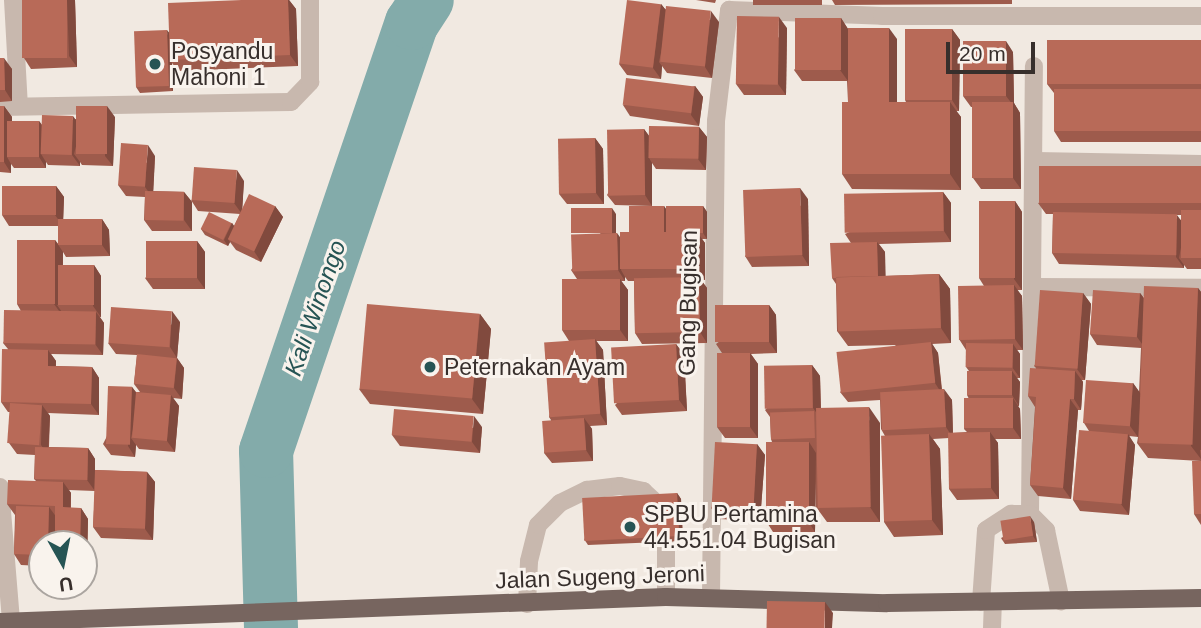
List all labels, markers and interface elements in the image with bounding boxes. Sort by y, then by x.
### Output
scale bar [949,28,1038,72]
place label: Posyandu Mahoni 1 [171,37,273,91]
text: 20 m [959,42,1006,65]
marker: Posyandu Mahoni 1 [145,54,165,74]
street label: Gang Bugisan [673,230,703,376]
water label: Kali Winongo [278,237,352,379]
place label: Peternakan Ayam [444,353,626,381]
marker: Peternakan Ayam [422,359,438,375]
place label: SPBU Pertamina 44.551.04 Bugisan [644,500,836,554]
marker: SPBU Pertamina 44.551.04 Bugisan [622,519,638,535]
north arrow [28,530,98,600]
street label: Jalan Sugeng Jeroni [495,560,705,594]
text: U [58,573,74,596]

